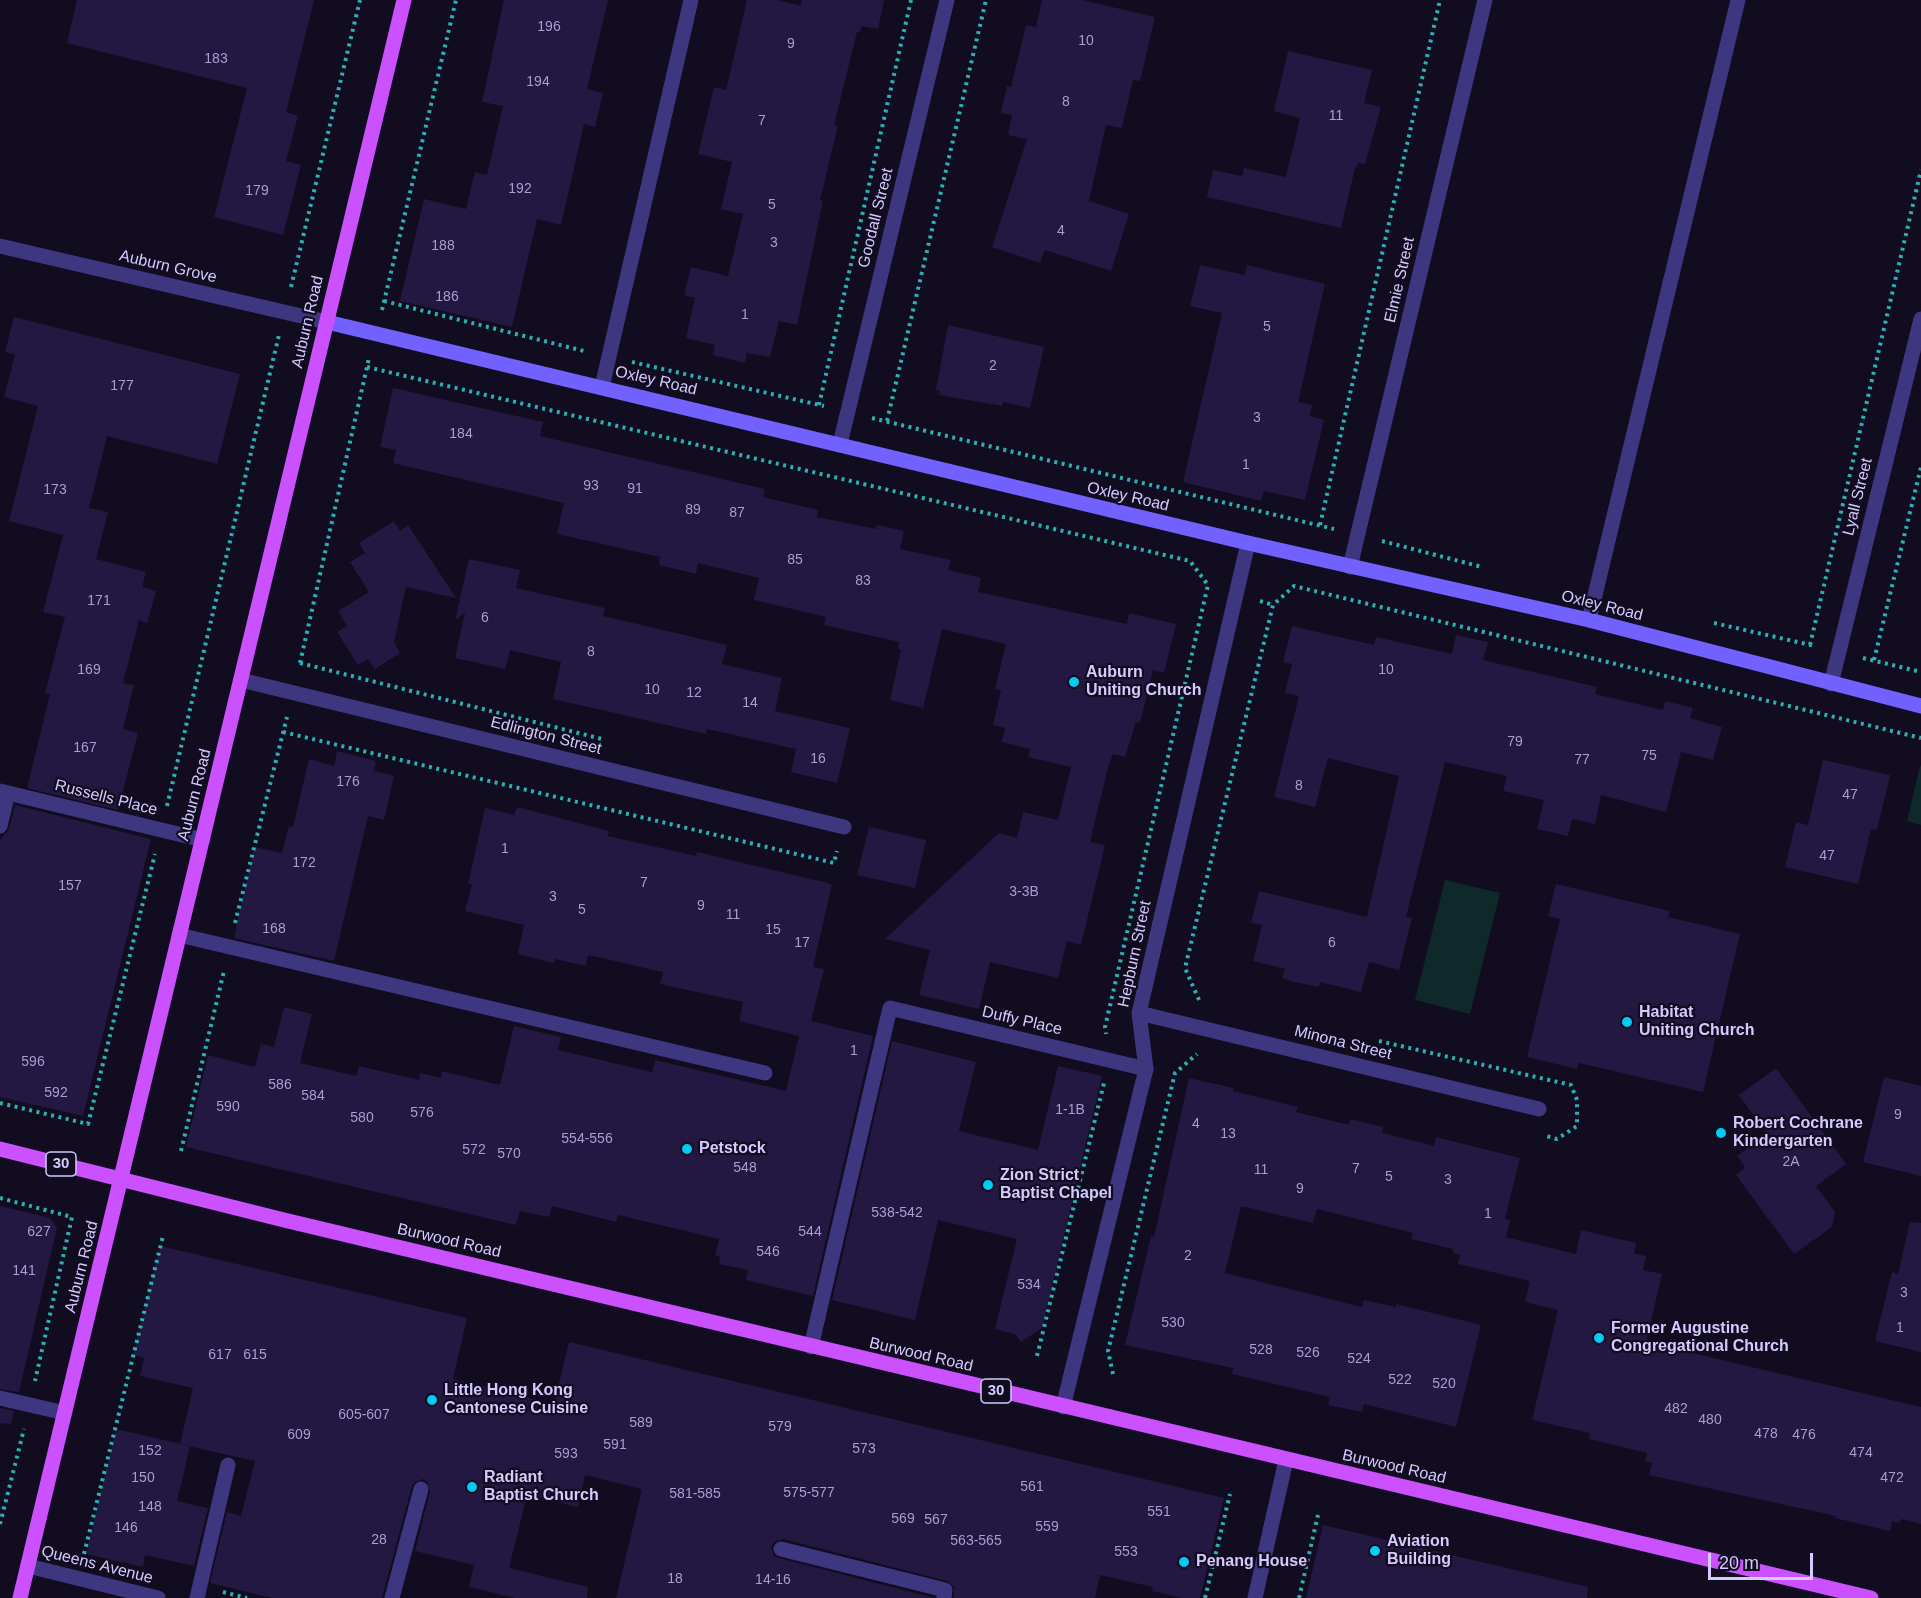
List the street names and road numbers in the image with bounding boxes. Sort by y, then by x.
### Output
street label: Goodall Street [854,166,898,270]
street label: Elmie Street [1381,235,1419,325]
street label: Auburn Grove [117,246,219,288]
street label: Auburn Road [288,274,328,370]
street label: Oxley Road [613,362,699,400]
street label: Lyall Street [1839,456,1877,538]
street label: Oxley Road [1085,478,1171,516]
street label: Oxley Road [1559,587,1645,625]
street label: Edlington Street [488,713,604,759]
street label: Auburn Road [174,747,216,843]
street label: Russells Place [53,776,159,820]
street label: Hepburn Street [1114,899,1156,1009]
street label: Duffy Place [980,1002,1064,1040]
street label: Minona Street [1292,1022,1394,1064]
road number: 30 [46,1152,76,1176]
street label: Auburn Road [61,1219,103,1315]
street label: Burwood Road [395,1220,503,1262]
street label: Burwood Road [867,1334,975,1376]
road number: 30 [981,1379,1011,1403]
street label: Burwood Road [1340,1446,1448,1488]
street label: Queens Avenue [39,1542,155,1588]

